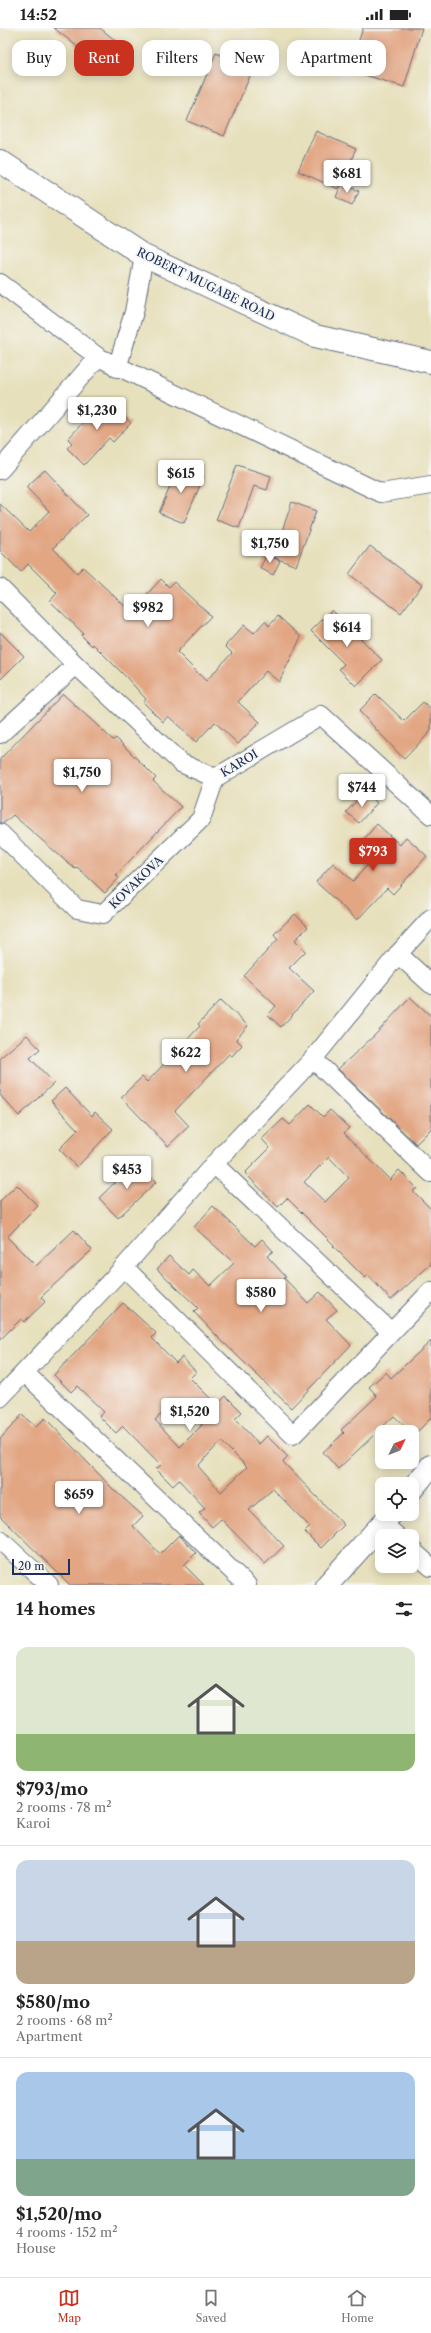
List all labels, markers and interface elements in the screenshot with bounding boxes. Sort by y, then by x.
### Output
text: 14:52 [20,5,57,24]
chip: Buy [12,40,66,76]
chip: Rent [74,40,134,76]
chip: Filters [142,40,212,76]
chip: New [220,40,279,76]
chip: Apartment [287,40,386,76]
pin: $681 [323,160,371,194]
text: $681 [333,165,361,181]
street label: ROBERT MUGABE ROAD [134,244,278,324]
pin: $1,230 [64,397,130,431]
text: $1,230 [77,402,117,418]
pin: $615 [157,460,205,494]
text: $615 [167,465,195,481]
pin: $1,750 [237,530,303,564]
text: $1,750 [251,535,289,551]
pin: $982 [124,594,172,628]
text: $982 [133,599,163,615]
pin: $614 [323,614,371,648]
text: $614 [333,619,361,635]
street label: KAROI [217,746,261,780]
pin: $1,750 [49,759,115,793]
text: $1,750 [63,764,101,780]
pin: $744 [338,774,386,808]
text: $744 [347,779,377,795]
pin: $793 [349,838,397,872]
text: $793 [358,843,388,859]
street label: KOVAKOVA [106,852,167,912]
pin: $622 [162,1039,210,1073]
text: $622 [171,1044,201,1060]
pin: $453 [103,1156,151,1190]
text: $453 [112,1161,142,1177]
pin: $580 [237,1279,285,1313]
text: $580 [246,1284,276,1300]
pin: $1,520 [157,1398,223,1432]
text: $1,520 [170,1403,210,1419]
north arrow [375,1425,419,1469]
map controls [375,1425,419,1573]
button: locate [375,1477,419,1521]
pin: $659 [55,1481,103,1515]
text: $659 [64,1486,94,1502]
button: layers [375,1529,419,1573]
scale bar [12,1557,70,1576]
text: 20 m [18,1559,44,1573]
icon: filters [393,1598,415,1620]
text: 14 homes [16,1599,95,1619]
icon: home [180,1673,252,1745]
text: $793/mo [16,1779,88,1799]
text: 2 rooms · 78 m² [16,1799,112,1815]
text: Karoi [16,1815,50,1831]
icon: home [180,1886,252,1958]
text: $580/mo [16,1992,90,2012]
text: 2 rooms · 68 m² [16,2012,113,2028]
text: Apartment [16,2028,83,2044]
icon: home [180,2098,252,2170]
text: $1,520/mo [16,2204,102,2224]
text: 4 rooms · 152 m² [16,2224,117,2240]
text: House [16,2240,56,2256]
tab: Map [57,2287,81,2325]
tab: Saved [196,2287,226,2325]
tab: Home [341,2287,374,2325]

